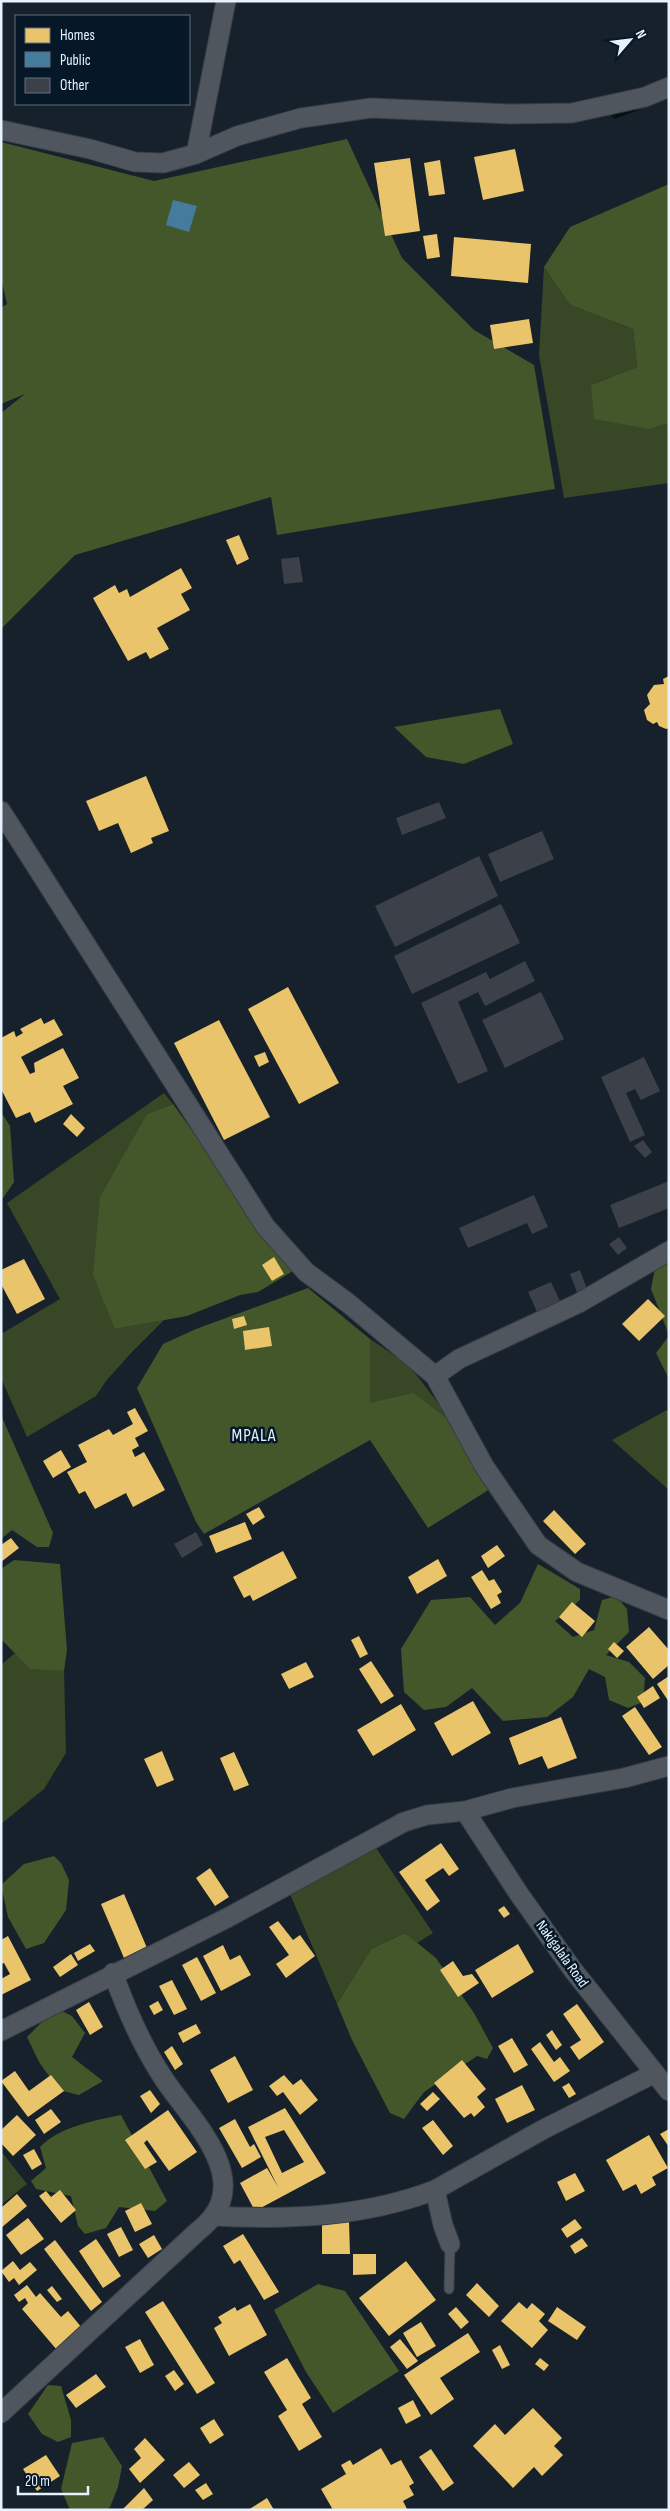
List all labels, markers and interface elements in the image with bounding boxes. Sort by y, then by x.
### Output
legend [15,15,190,105]
north arrow [605,15,655,65]
text: Homes [60,26,95,45]
text: N [632,27,650,41]
text: Public [60,51,91,70]
text: Other [60,76,89,95]
district label: MPALA [231,1425,277,1446]
street label: Nakigalala Road [531,1917,593,1991]
scale bar [18,2464,88,2496]
text: 20 m [25,2472,50,2491]

